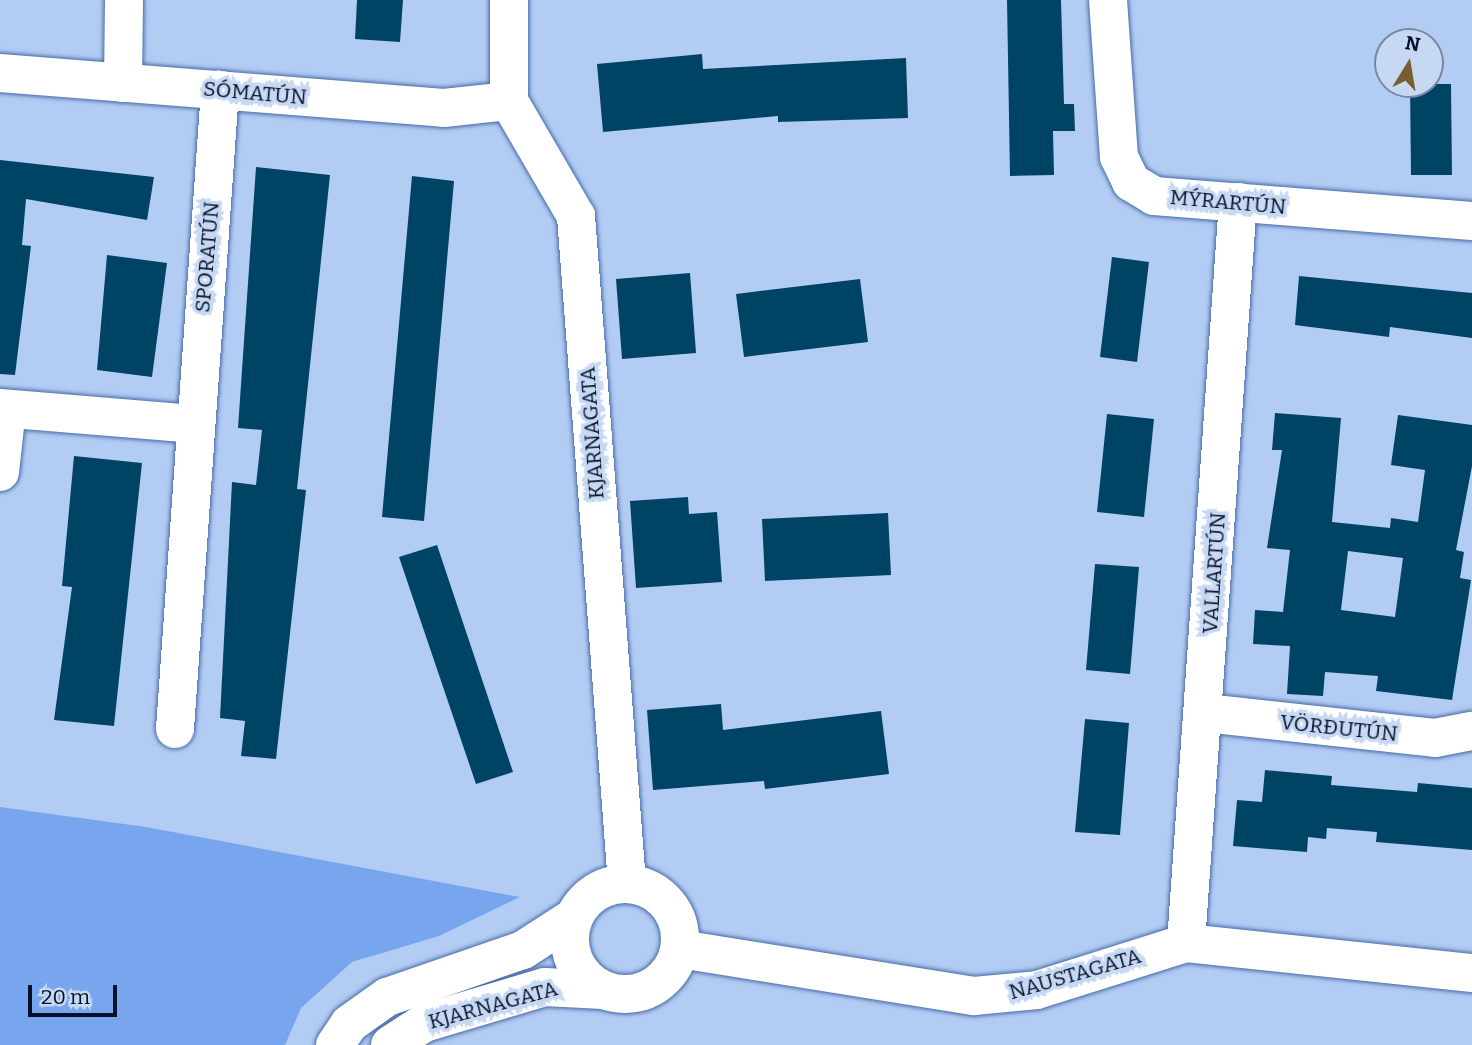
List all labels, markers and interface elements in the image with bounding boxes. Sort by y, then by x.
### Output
north arrow [1374,28,1444,98]
text: N [1403,31,1422,57]
street label: SÓMATÚN [202,76,308,110]
street label: MÝRARTÚN [1169,184,1287,220]
street label: SPORATÚN [190,200,224,314]
street label: KJARNAGATA [575,366,609,500]
street label: VALLARTÚN [1197,511,1231,635]
street label: VÖRÐUTÚN [1279,709,1399,747]
street label: NAUSTAGATA [1006,943,1144,1005]
scale bar [32,972,121,1016]
street label: KJARNAGATA [426,976,560,1034]
text: 20 m [41,984,90,1010]

